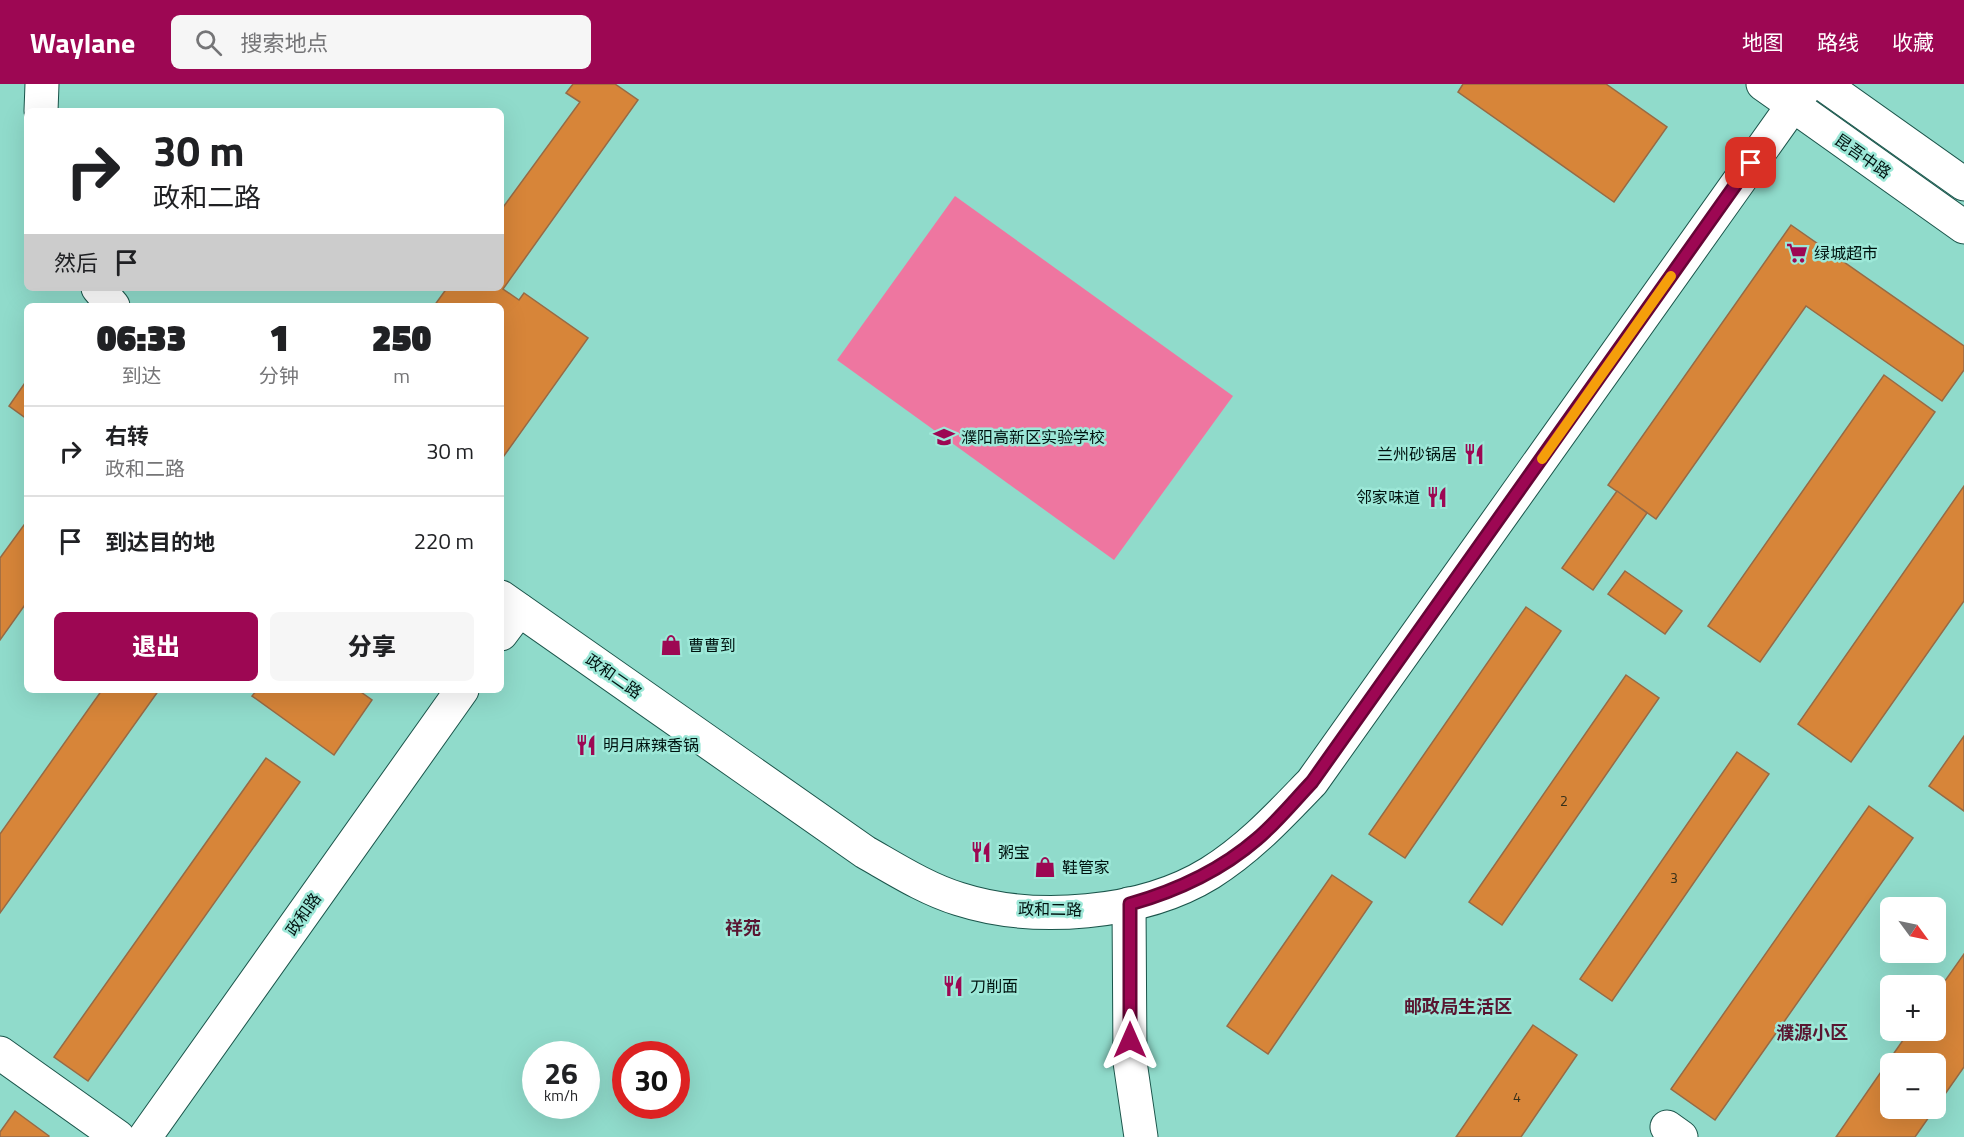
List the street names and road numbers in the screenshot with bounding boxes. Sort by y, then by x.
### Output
street label: 昆吾中路 [1830,128,1896,184]
street label: 政和二路 [581,648,647,704]
street label: 政和路 [279,887,327,941]
street label: 政和二路 [1018,896,1082,922]

